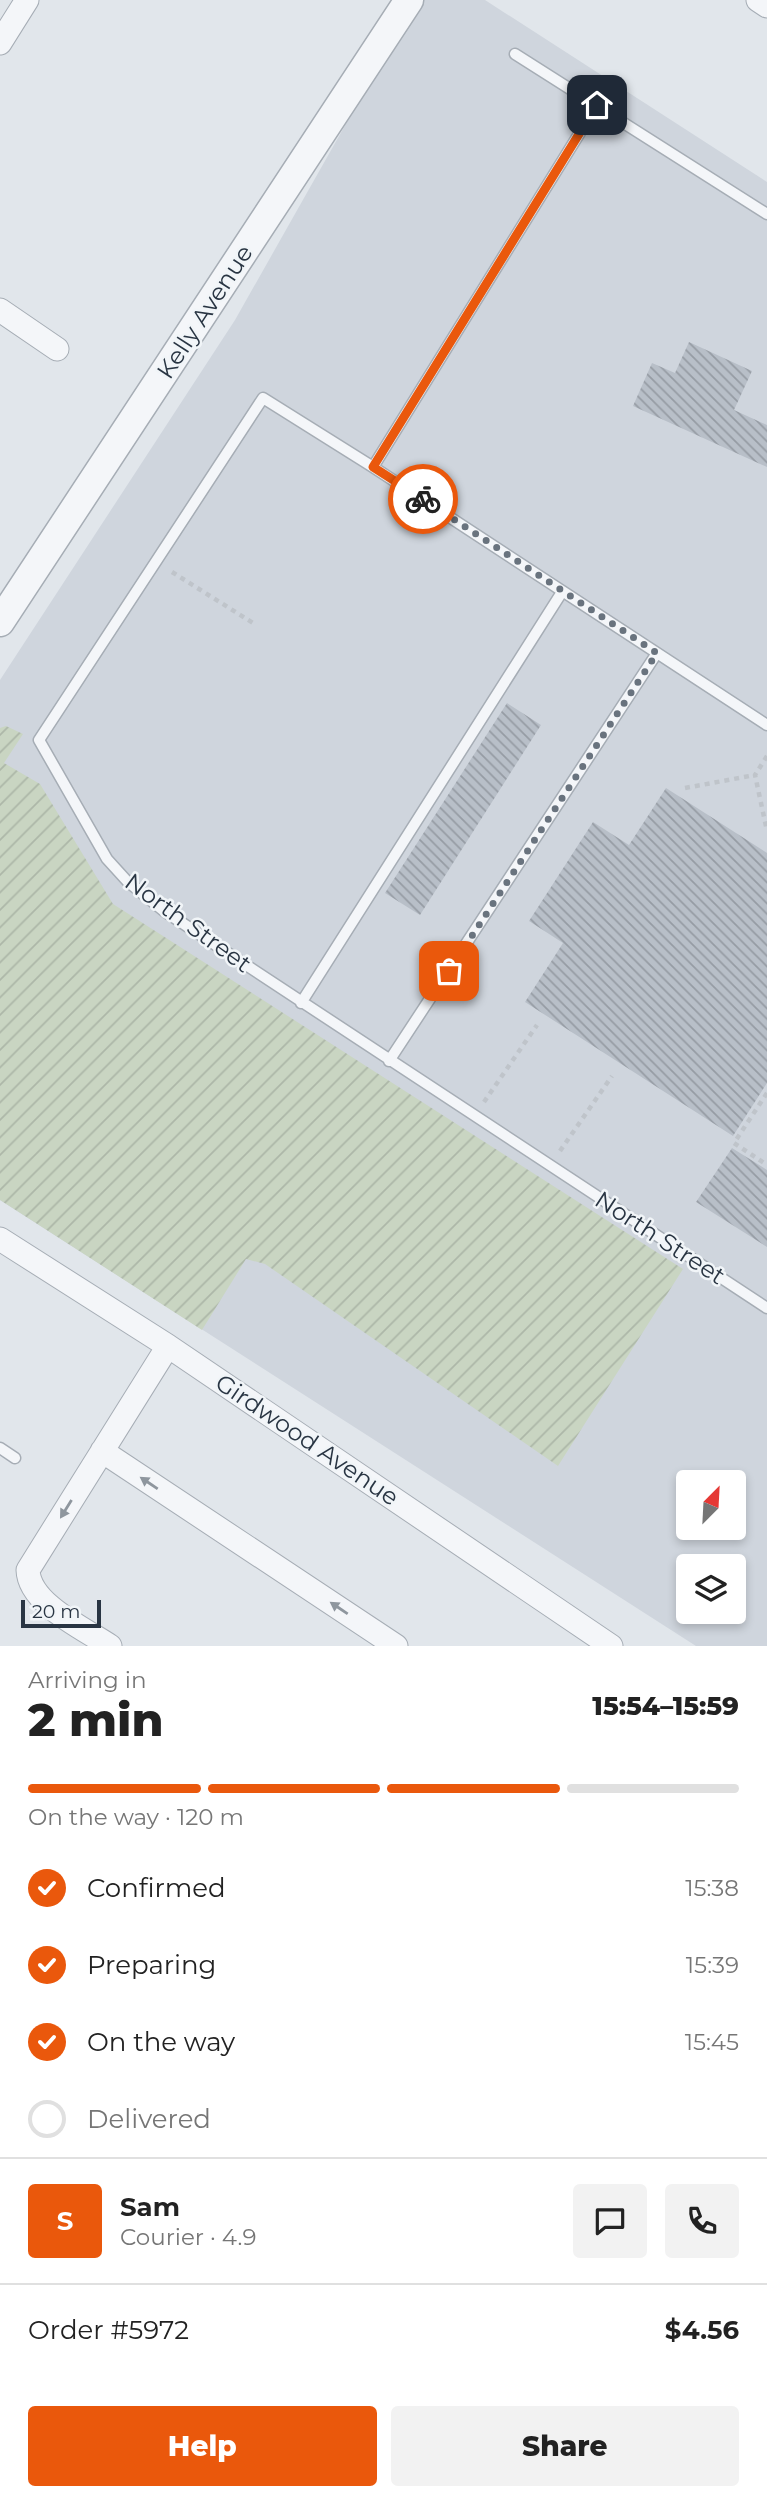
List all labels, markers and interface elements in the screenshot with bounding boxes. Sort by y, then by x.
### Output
pin [567,75,627,135]
icon: home [578,86,616,124]
street label: Kelly Avenue [151,239,259,384]
courier [388,464,458,534]
icon: bike [404,480,442,518]
street label: North Street [119,867,257,978]
pin [419,941,479,1001]
icon: bag [430,952,468,990]
street label: North Street [590,1185,731,1291]
street label: Girdwood Avenue [210,1368,404,1512]
north arrow [676,1470,746,1540]
map controls [676,1470,746,1624]
one-way arrow [139,1476,159,1489]
one-way arrow [59,1500,72,1519]
button: layers [676,1554,746,1624]
scale bar [21,1597,102,1629]
text: 20 m [32,1600,80,1623]
one-way arrow [330,1601,348,1615]
text: Arriving in [28,1666,147,1694]
text: 15:54–15:59 [592,1690,739,1722]
text: 2 min [28,1691,163,1748]
text: On the way · 120 m [28,1803,244,1831]
icon: check [28,1869,66,1907]
text: Confirmed [87,1872,226,1904]
text: 15:38 [685,1874,739,1902]
icon: check [28,1946,66,1984]
text: Preparing [87,1949,216,1981]
text: 15:39 [686,1951,739,1979]
icon: check [28,2023,66,2061]
text: On the way [87,2026,235,2058]
text: 15:45 [685,2028,739,2056]
text: Delivered [87,2103,211,2135]
button: chat [573,2184,647,2258]
button: phone [665,2184,739,2258]
text: Sam [120,2191,180,2223]
text: S [57,2205,73,2237]
text: Courier · 4.9 [120,2223,256,2251]
text: Order #5972 [28,2314,189,2346]
text: $4.56 [665,2314,739,2346]
button: Help [28,2406,377,2486]
button: Share [391,2406,739,2486]

